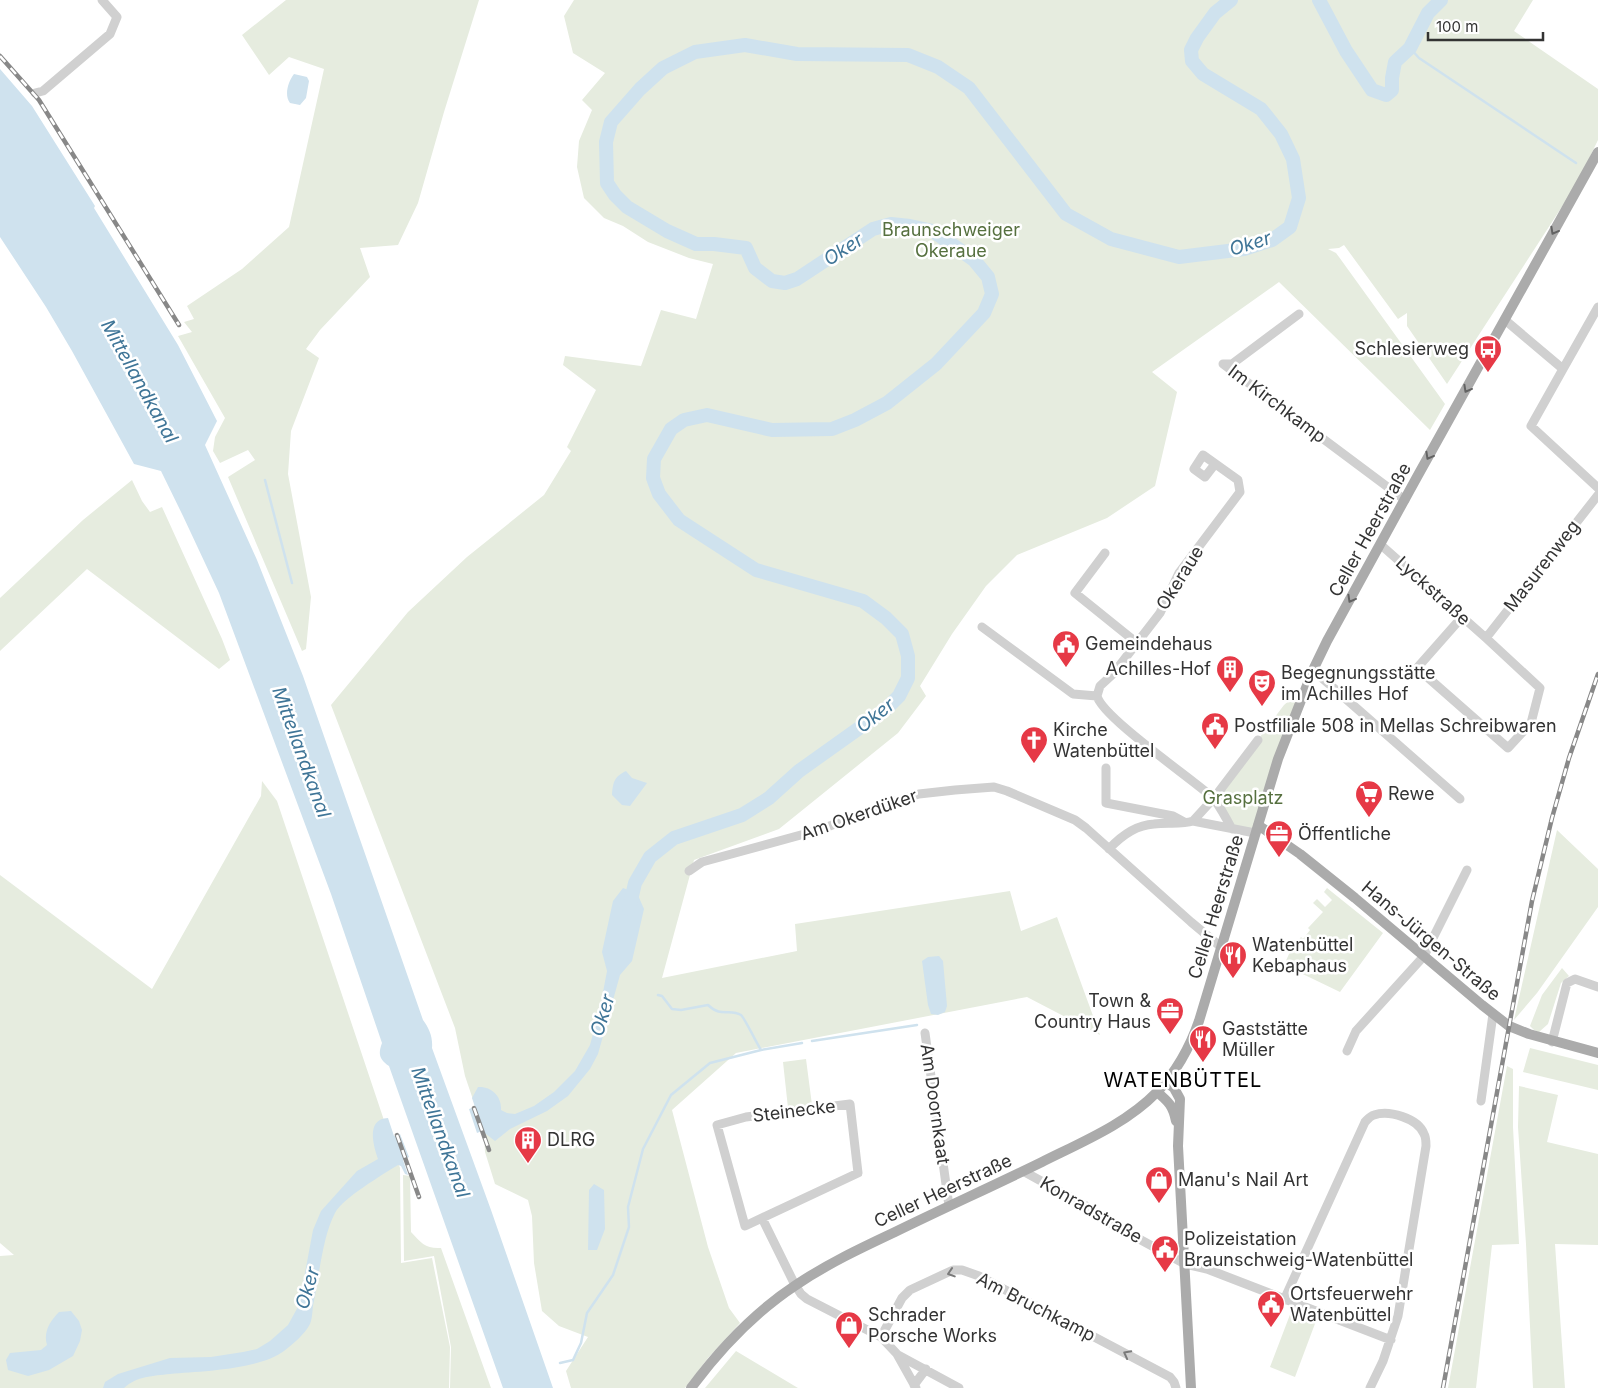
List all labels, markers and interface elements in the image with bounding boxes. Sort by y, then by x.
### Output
scale bar [1428,10,1543,42]
text: 100 m [1436,17,1478,36]
park label: Braunschweiger Okeraue [882,219,1020,261]
water label: Oker [1226,226,1275,261]
one-way arrow [1550,226,1560,235]
water label: Oker [819,228,868,271]
water label: Mittellandkanal [96,316,183,447]
bus stop icon: Schlesierweg [1473,334,1503,373]
place label: Schlesierweg [1354,338,1469,359]
street label: Im Kirchkamp [1224,360,1330,447]
one-way arrow [1463,383,1473,392]
one-way arrow [1425,451,1435,460]
street label: Celler Heerstraße [1324,459,1415,600]
street label: Masurenweg [1499,516,1584,616]
street label: Okeraue [1152,542,1207,614]
street label: Lyckstraße [1392,552,1475,629]
one-way arrow [1347,593,1357,602]
public building icon: Gemeindehaus [1051,629,1081,668]
place label: Gemeindehaus [1085,633,1213,654]
building icon: Achilles-Hof [1215,654,1245,693]
place label: Achilles-Hof [1105,658,1211,679]
place label: Begegnungsstätte im Achilles Hof [1281,662,1436,704]
theatre icon: Begegnungsstätte im Achilles Hof [1247,668,1277,707]
water label: Mittellandkanal [267,684,336,821]
water label: Oker [851,693,900,738]
public building icon: Postfiliale 508 in Mellas Schreibwaren [1200,711,1230,750]
place label: Postfiliale 508 in Mellas Schreibwaren [1234,715,1557,736]
place label: Kirche Watenbüttel [1053,719,1154,761]
church icon: Kirche Watenbüttel [1019,725,1049,764]
supermarket icon: Rewe [1354,779,1384,818]
place label: Rewe [1388,783,1434,804]
street label: Am Okerdüker [798,785,920,844]
park label: Grasplatz [1202,787,1284,808]
office icon: Öffentliche [1264,819,1294,858]
place label: Öffentliche [1298,822,1391,844]
street label: Celler Heerstraße [1184,832,1247,982]
street label: Hans-Jürgen-Straße [1358,876,1505,1005]
place label: Watenbüttel Kebaphaus [1252,934,1353,976]
restaurant icon: Watenbüttel Kebaphaus [1218,940,1248,979]
place label: Town & Country Haus [1034,990,1151,1032]
water label: Oker [585,991,620,1039]
office icon: Town & Country Haus [1155,996,1185,1035]
place label: Gaststätte Müller [1222,1018,1308,1060]
restaurant icon: Gaststätte Müller [1188,1024,1218,1063]
street label: Am Doornkaat [917,1042,954,1166]
water label: Mittellandkanal [406,1064,475,1201]
district label: WATENBÜTTEL [1104,1068,1262,1092]
street label: Steinecke [751,1095,837,1126]
building icon: DLRG [513,1125,543,1164]
place label: DLRG [547,1129,595,1150]
street label: Celler Heerstraße [871,1149,1015,1232]
shop icon: Manu's Nail Art [1144,1165,1174,1204]
place label: Manu's Nail Art [1178,1169,1309,1190]
street label: Konradstraße [1036,1172,1146,1247]
place label: Polizeistation Braunschweig-Watenbüttel [1184,1228,1413,1270]
public building icon: Polizeistation Braunschweig-Watenbüttel [1150,1234,1180,1273]
water label: Oker [291,1264,325,1312]
one-way arrow [947,1267,956,1277]
street label: Am Bruchkamp [973,1268,1099,1345]
place label: Ortsfeuerwehr Watenbüttel [1290,1283,1413,1325]
public building icon: Ortsfeuerwehr Watenbüttel [1256,1289,1286,1328]
place label: Schrader Porsche Works [868,1304,997,1346]
shop icon: Schrader Porsche Works [834,1310,864,1349]
one-way arrow [1123,1350,1132,1360]

